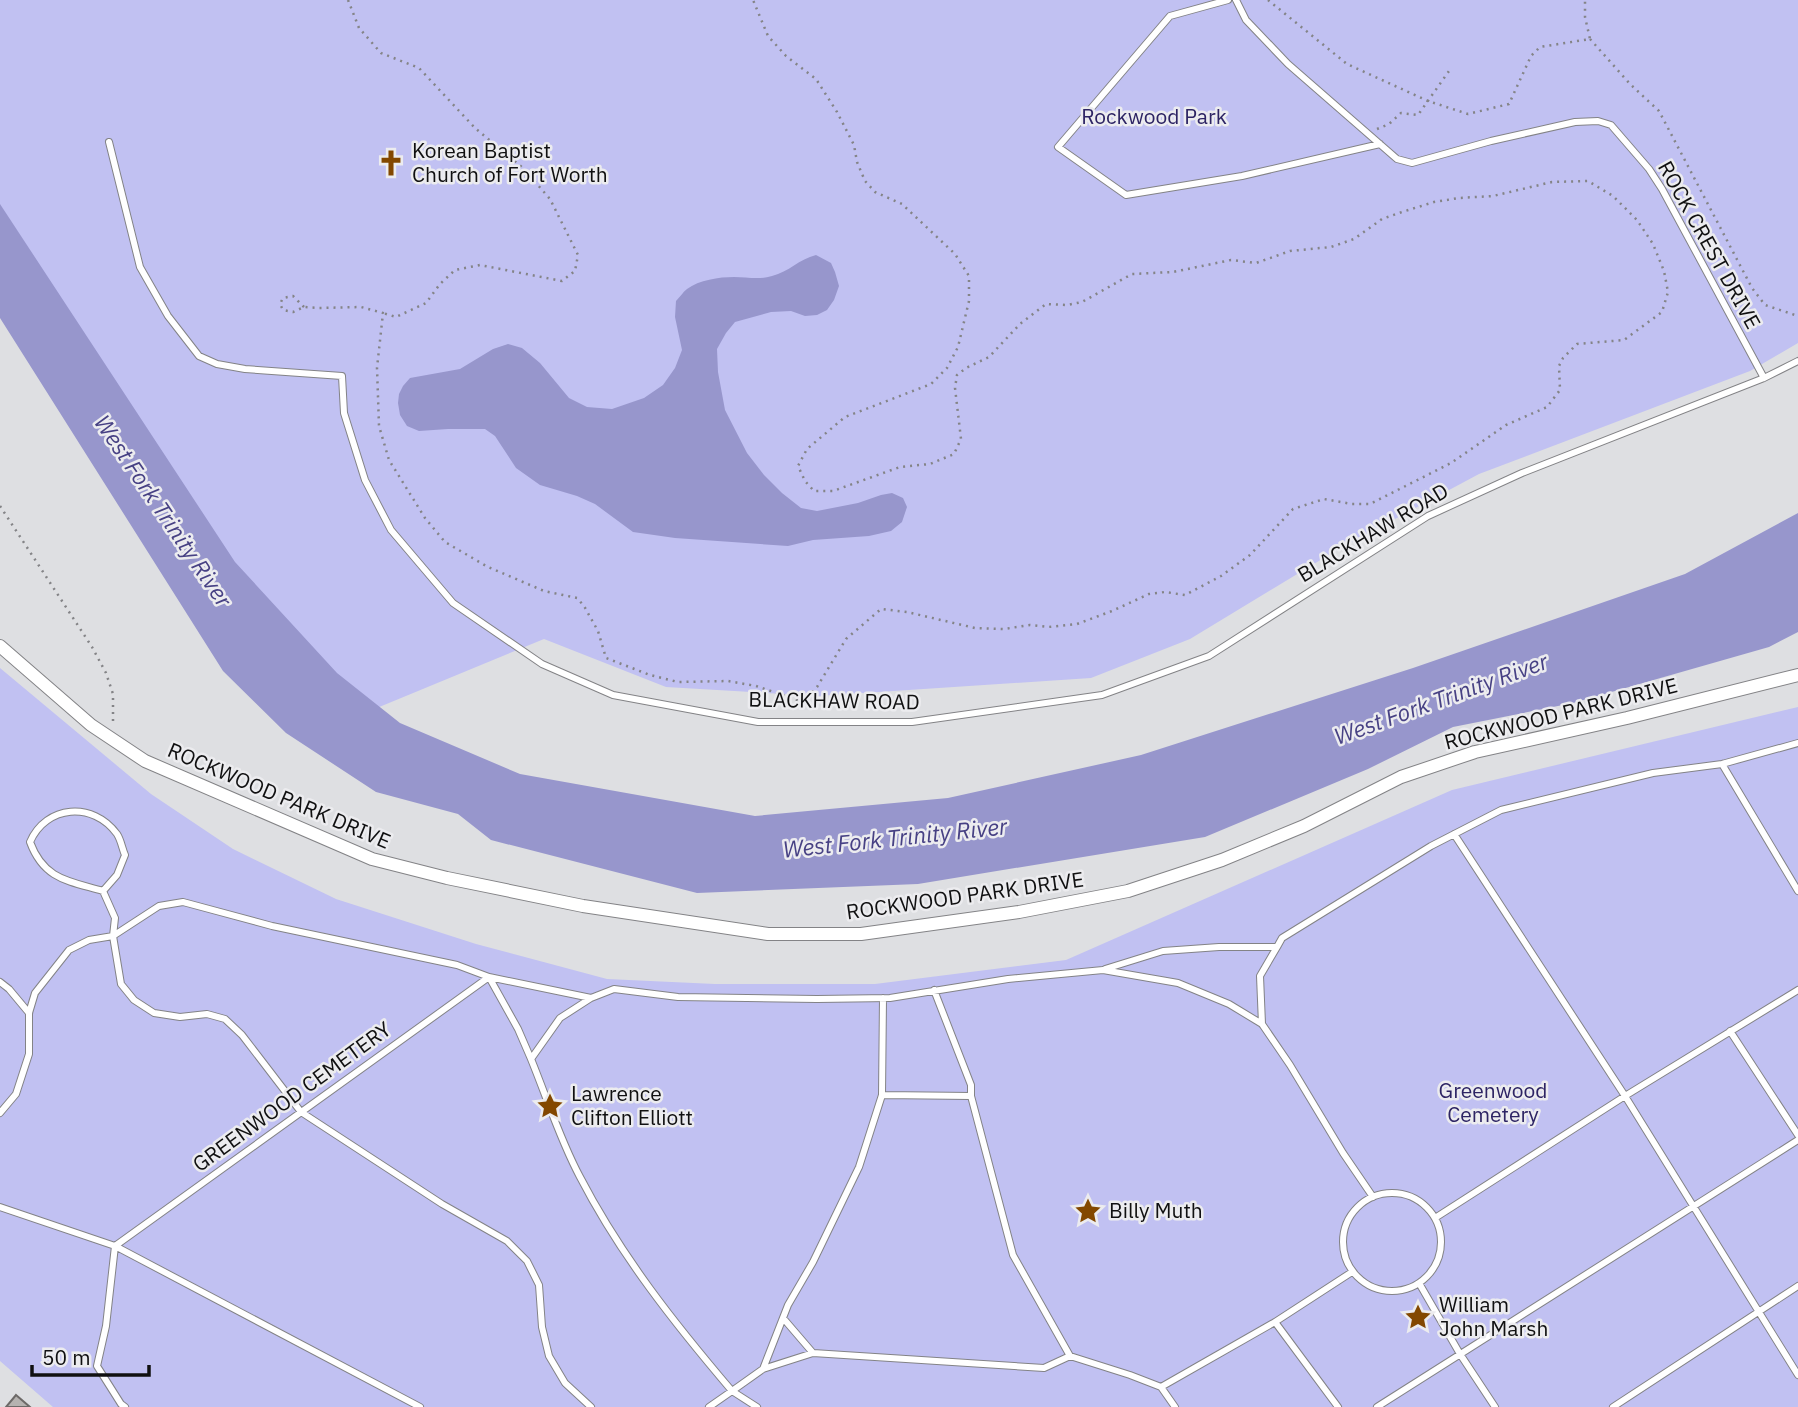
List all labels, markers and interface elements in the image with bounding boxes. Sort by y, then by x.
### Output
park label: Rockwood Park [1081,102,1227,130]
place label: Korean Baptist Church of Fort Worth [412,136,608,188]
church icon: Korean Baptist Church of Fort Worth [376,148,406,178]
street label: ROCK CREST DRIVE [1652,156,1768,334]
water label: West Fork Trinity River [88,409,240,613]
street label: BLACKHAW ROAD [1292,476,1453,588]
water label: West Fork Trinity River [1330,645,1552,751]
street label: ROCKWOOD PARK DRIVE [1441,670,1680,756]
street label: BLACKHAW ROAD [748,685,920,715]
street label: ROCKWOOD PARK DRIVE [164,735,395,855]
water label: West Fork Trinity River [781,810,1009,864]
street label: ROCKWOOD PARK DRIVE [844,864,1085,926]
street label: GREENWOOD CEMETERY [187,1014,397,1178]
park label: Greenwood Cemetery [1439,1076,1547,1128]
place label: Lawrence Clifton Elliott [571,1079,693,1131]
place icon: Lawrence Clifton Elliott [535,1091,565,1121]
place icon: Billy Muth [1073,1196,1103,1226]
place label: Billy Muth [1109,1196,1203,1224]
place label: William John Marsh [1439,1290,1548,1342]
place icon: William John Marsh [1403,1302,1433,1332]
scale bar [32,1334,149,1378]
text: 50 m [42,1343,91,1371]

